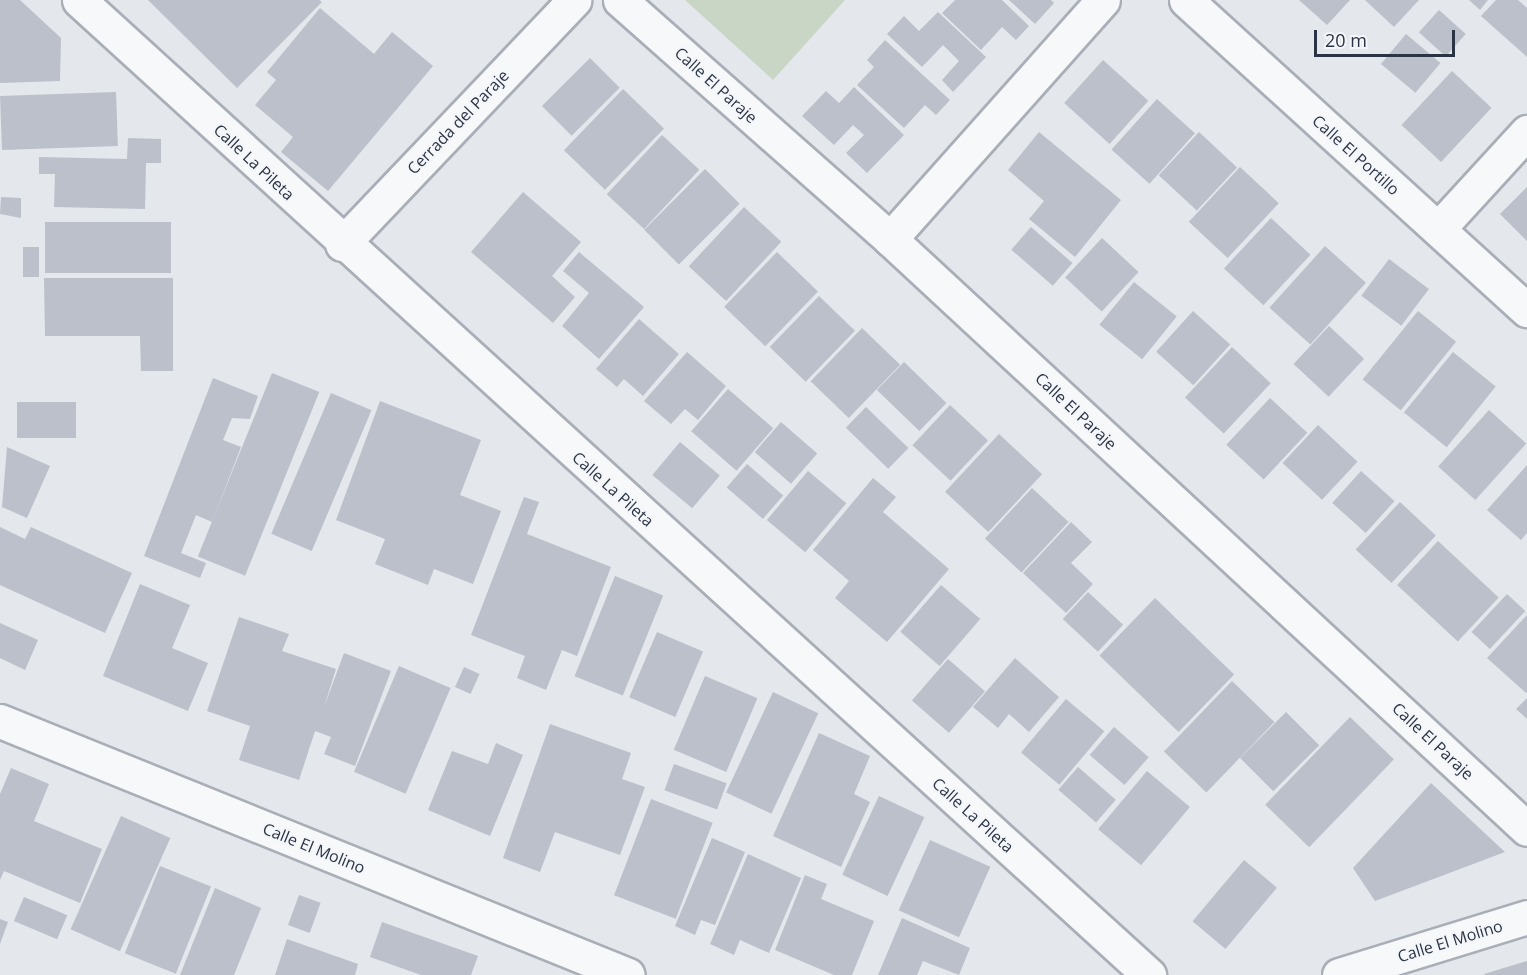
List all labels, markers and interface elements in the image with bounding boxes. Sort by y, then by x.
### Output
scale bar [1317,18,1458,56]
text: 20 m [1325,28,1367,52]
street label: Calle El Paraje [671,43,761,127]
street label: Cerrada del Paraje [403,66,513,178]
street label: Calle El Portillo [1309,111,1403,199]
street label: Calle La Pileta [210,120,298,204]
street label: Calle El Paraje [1031,368,1121,454]
street label: Calle La Pileta [568,447,658,531]
street label: Calle El Paraje [1388,698,1478,784]
street label: Calle La Pileta [928,773,1018,857]
street label: Calle El Molino [260,819,368,877]
street label: Calle El Molino [1395,916,1505,966]

